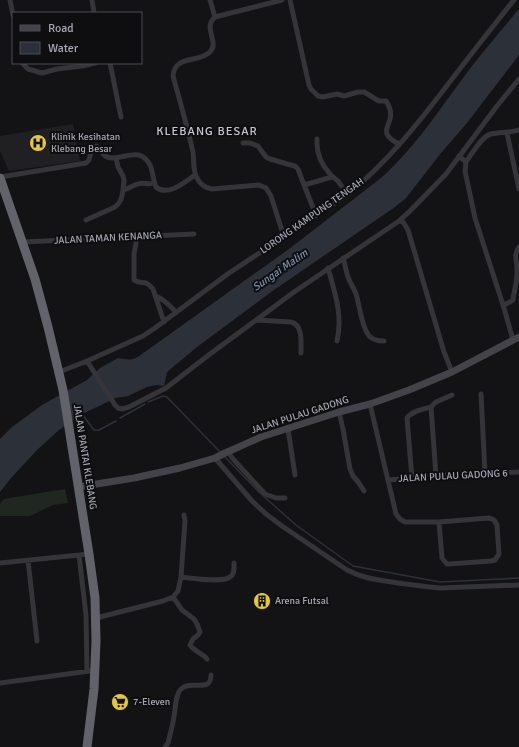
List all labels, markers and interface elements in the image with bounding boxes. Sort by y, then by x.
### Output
legend [12,12,142,64]
text: Road [48,21,74,36]
text: Water [48,41,79,56]
district label: KLEBANG BESAR [156,124,258,139]
place label: Klinik Kesihatan Klebang Besar [51,131,120,155]
hospital icon: Klinik Kesihatan Klebang Besar [28,133,48,153]
street label: LORONG KAMPUNG TENGAH [258,176,366,256]
street label: JALAN TAMAN KENANGA [54,229,162,247]
water label: Sungai Malim [250,246,311,294]
street label: JALAN PULAU GADONG [250,394,350,436]
street label: JALAN PANTAI KLEBANG [71,404,99,510]
street label: JALAN PULAU GADONG 6 [398,467,508,485]
building icon: Arena Futsal [252,591,272,611]
place label: Arena Futsal [275,595,329,607]
supermarket icon: 7-Eleven [110,692,130,712]
place label: 7-Eleven [133,696,170,708]

